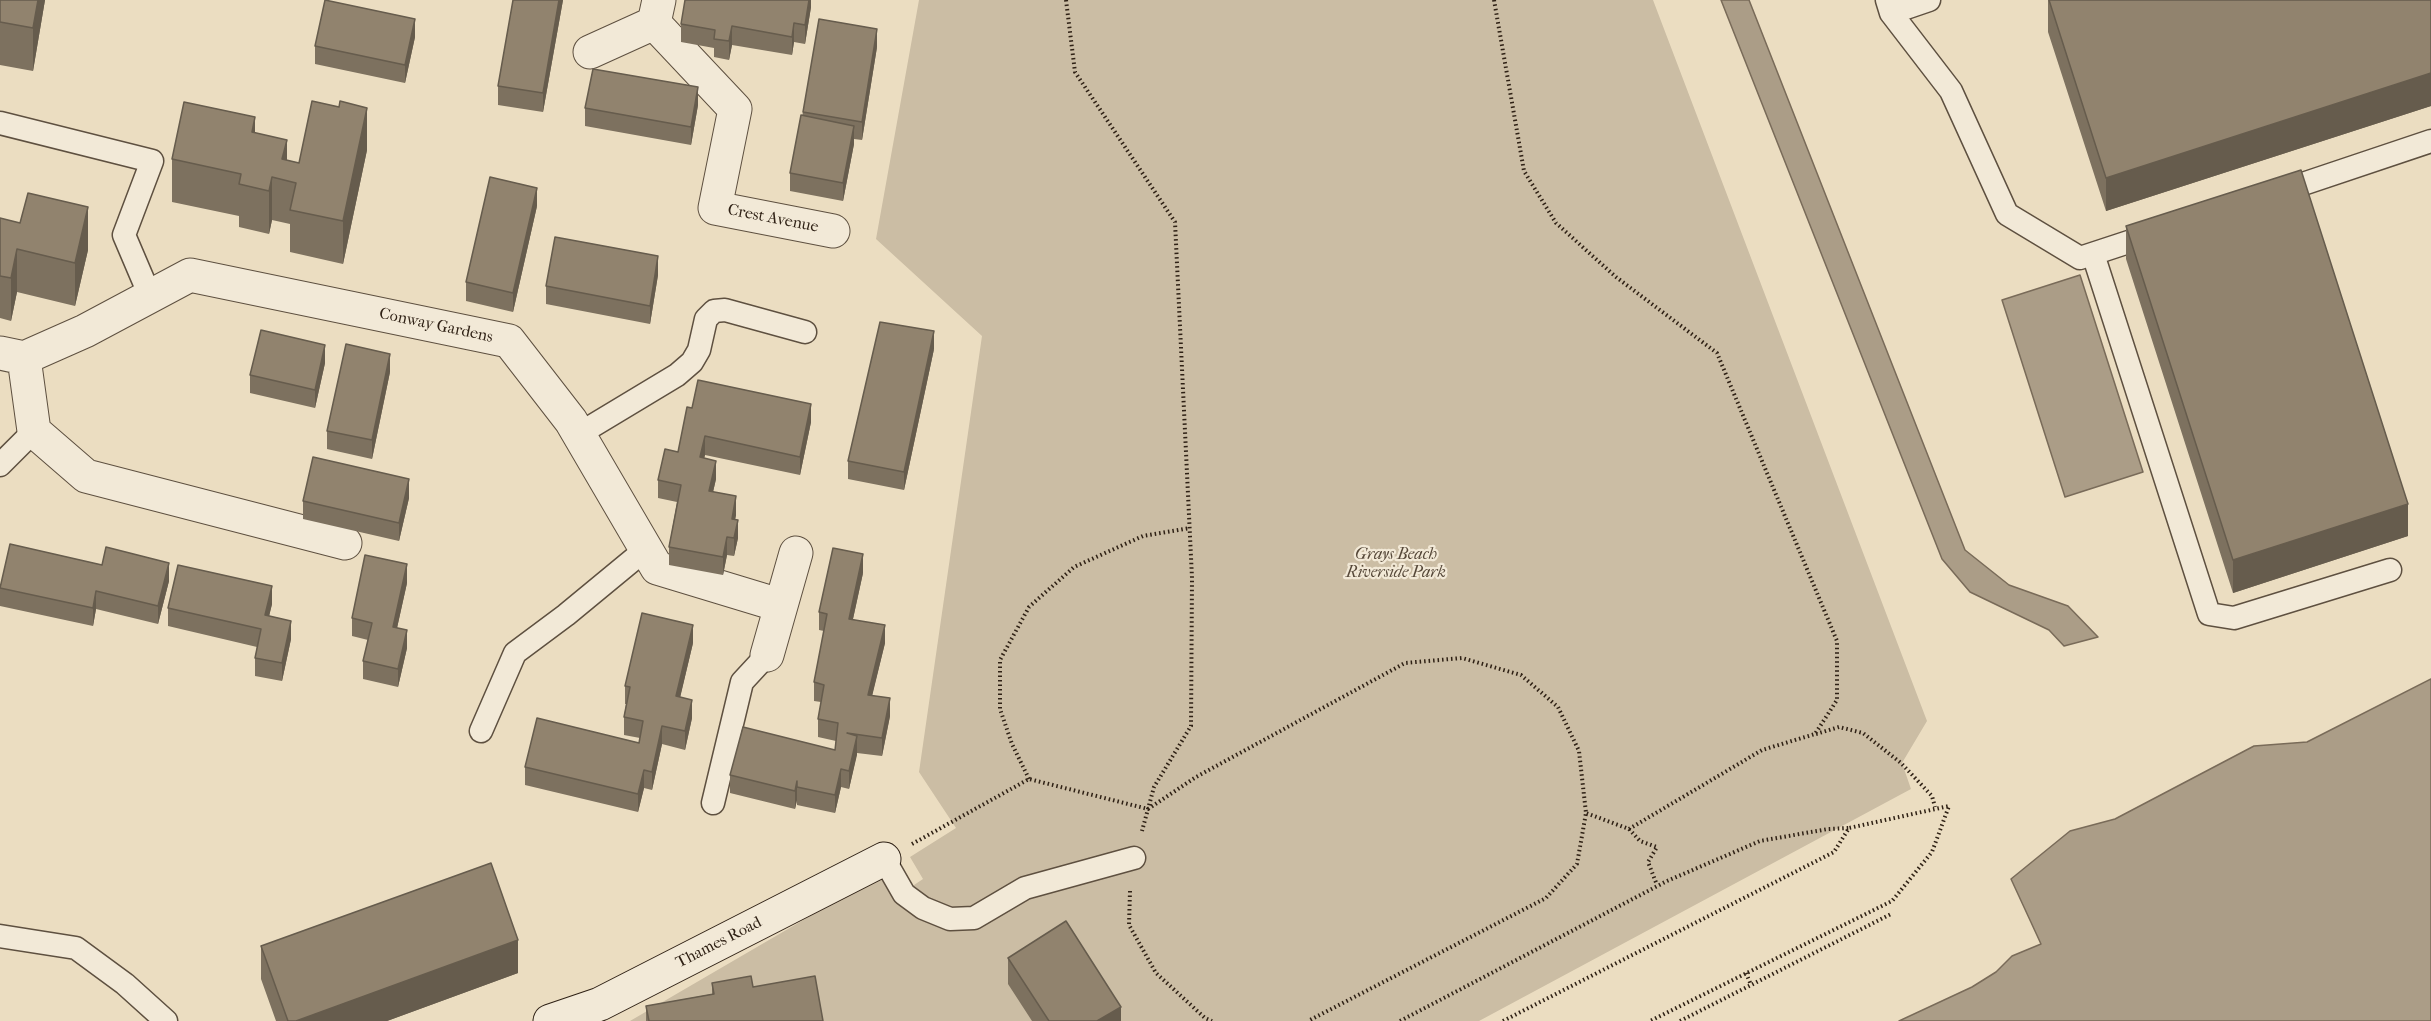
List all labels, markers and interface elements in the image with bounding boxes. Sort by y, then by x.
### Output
street label: Crest Avenue [726,201,820,237]
street label: Conway Gardens [377,305,495,347]
park label: Grays Beach Riverside Park [1346,545,1446,583]
street label: Thames Road [673,913,765,973]

